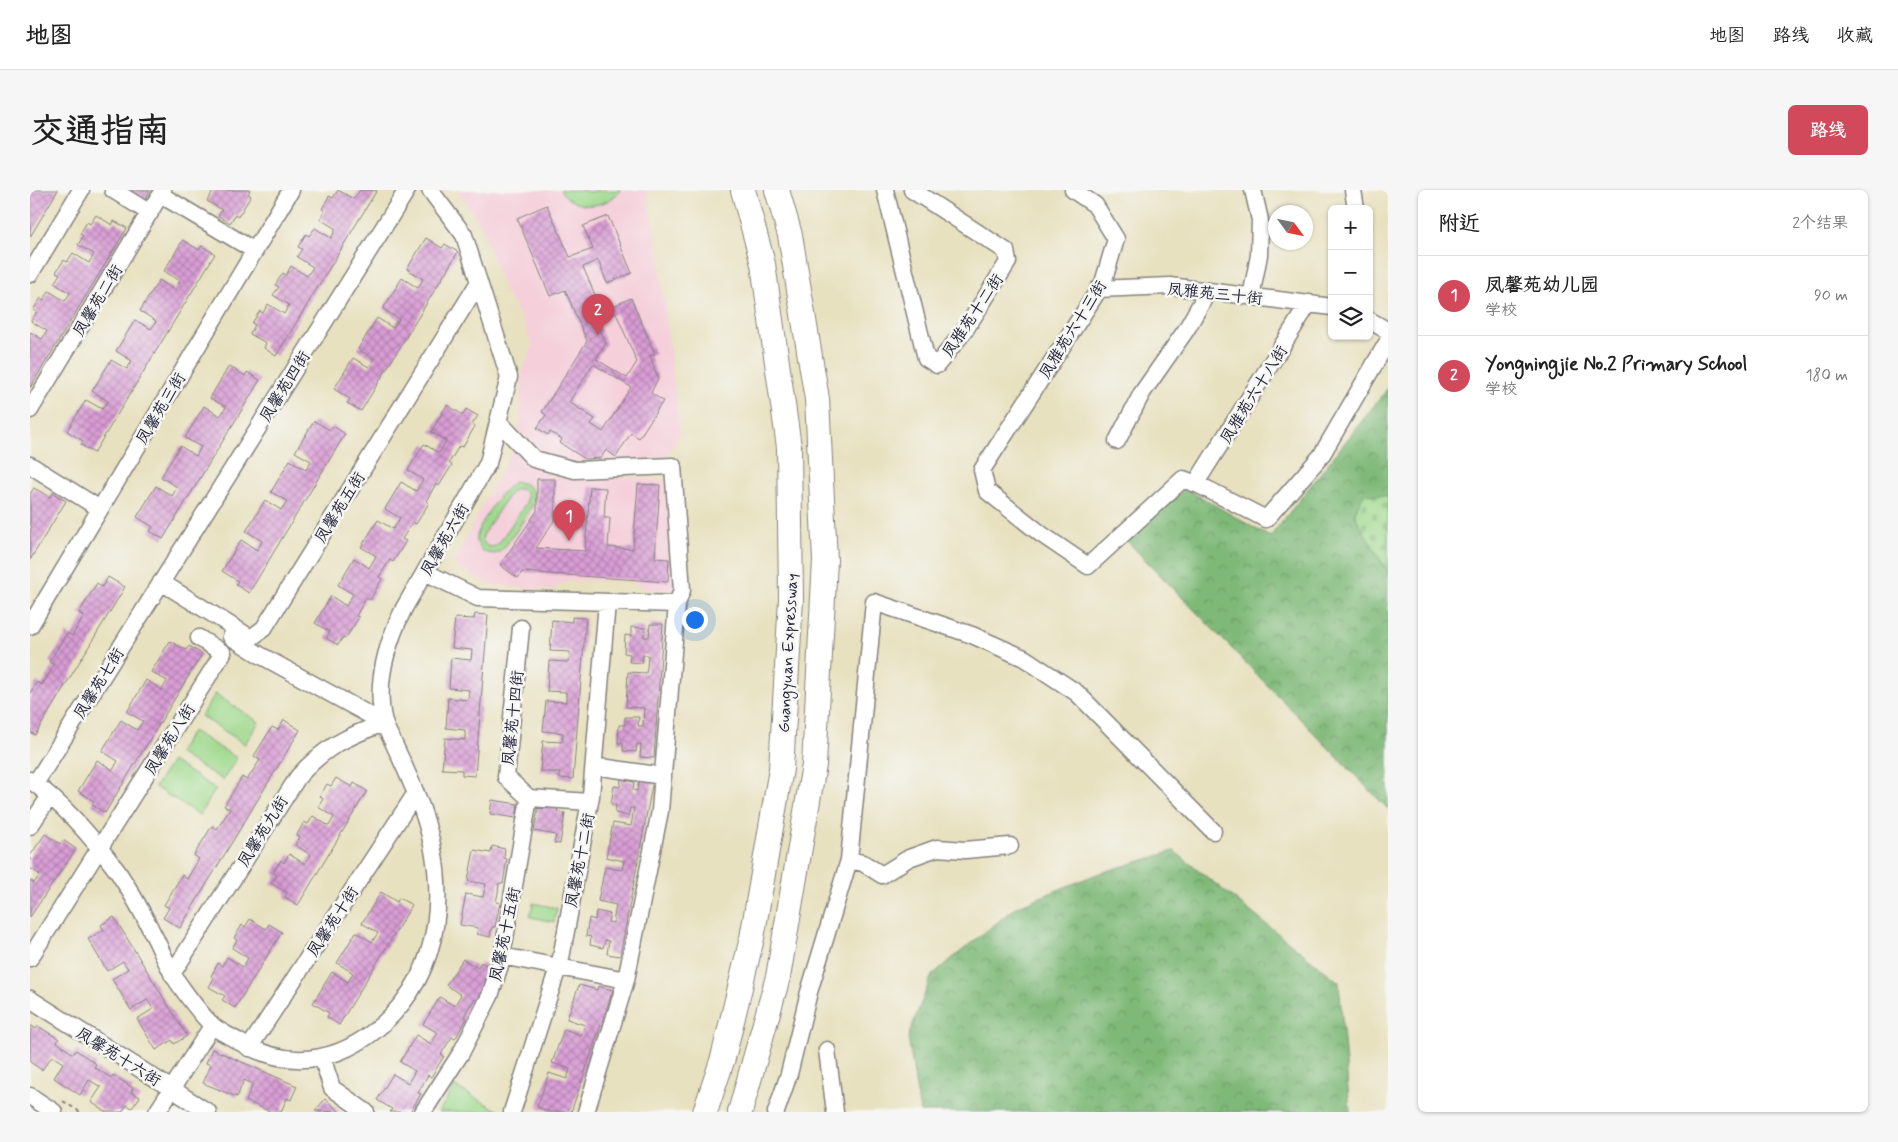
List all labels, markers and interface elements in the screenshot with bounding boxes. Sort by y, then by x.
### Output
text: 地图 [25,21,73,52]
text: 地图 [1709,24,1745,48]
text: 路线 [1773,24,1809,48]
text: 收藏 [1837,24,1873,48]
button: 路线 [1788,105,1868,155]
text: 交通指南 [30,109,170,155]
north arrow [1268,205,1313,250]
map controls [1328,205,1373,340]
button: + [1328,205,1373,250]
text: 附近 [1438,210,1480,238]
text: 2个结果 [1792,213,1848,234]
button: − [1328,250,1373,295]
street label: 凤馨苑二街 [69,261,128,340]
street label: 凤雅苑十二街 [938,270,1009,362]
text: 凤馨苑幼儿园 [1485,273,1599,298]
street label: 凤雅苑六十三街 [1035,277,1112,383]
street label: 凤雅苑三十街 [1166,279,1264,310]
text: 1 [1450,285,1458,306]
text: 90 m [1814,285,1848,306]
pin: 2 [582,294,614,335]
button: layers [1328,295,1373,340]
text: 学校 [1485,300,1517,321]
street label: 凤雅苑六十八街 [1216,342,1293,448]
street label: 凤馨苑四街 [255,347,315,426]
text: Yongningjie No.2 Primary School [1485,352,1747,377]
text: 2 [1450,365,1458,386]
text: 180 m [1805,365,1848,386]
street label: 凤馨苑三街 [132,369,191,448]
text: 学校 [1485,379,1517,400]
street label: 凤馨苑五街 [310,468,370,547]
street label: 凤馨苑六街 [416,500,474,580]
pin: 1 [553,500,585,541]
street label: Guangyuan Expressway [774,573,804,733]
your location [682,607,708,633]
street label: 凤馨苑七街 [69,644,129,723]
street label: 凤馨苑十四街 [498,669,529,767]
street label: 凤馨苑八街 [140,700,200,779]
street label: 凤馨苑九街 [233,792,293,871]
street label: 凤馨苑十二街 [561,811,600,909]
street label: 凤馨苑十街 [303,883,364,961]
street label: 凤馨苑十五街 [485,885,526,983]
street label: 凤馨苑十六街 [72,1023,164,1092]

